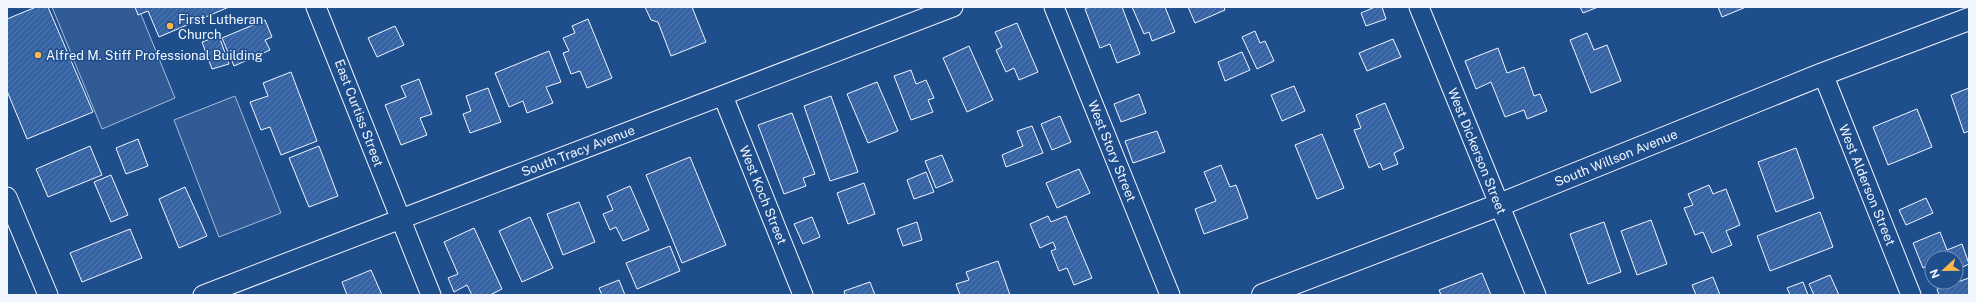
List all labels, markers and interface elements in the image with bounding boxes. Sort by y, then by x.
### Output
place label: First Lutheran Church [178,12,263,42]
marker: First Lutheran Church [165,21,175,31]
place label: Alfred M. Stiff Professional Building [46,48,263,63]
marker: Alfred M. Stiff Professional Building [33,50,43,60]
street label: East Curtiss Street [332,57,386,169]
street label: West Dickerson Street [1445,86,1509,216]
street label: West Story Street [1085,98,1139,204]
street label: South Tracy Avenue [519,122,637,180]
street label: West Alderson Street [1836,122,1898,248]
street label: South Willson Avenue [1552,126,1680,190]
street label: West Koch Street [736,143,790,247]
north arrow [1924,250,1964,290]
text: N [1928,268,1942,280]

